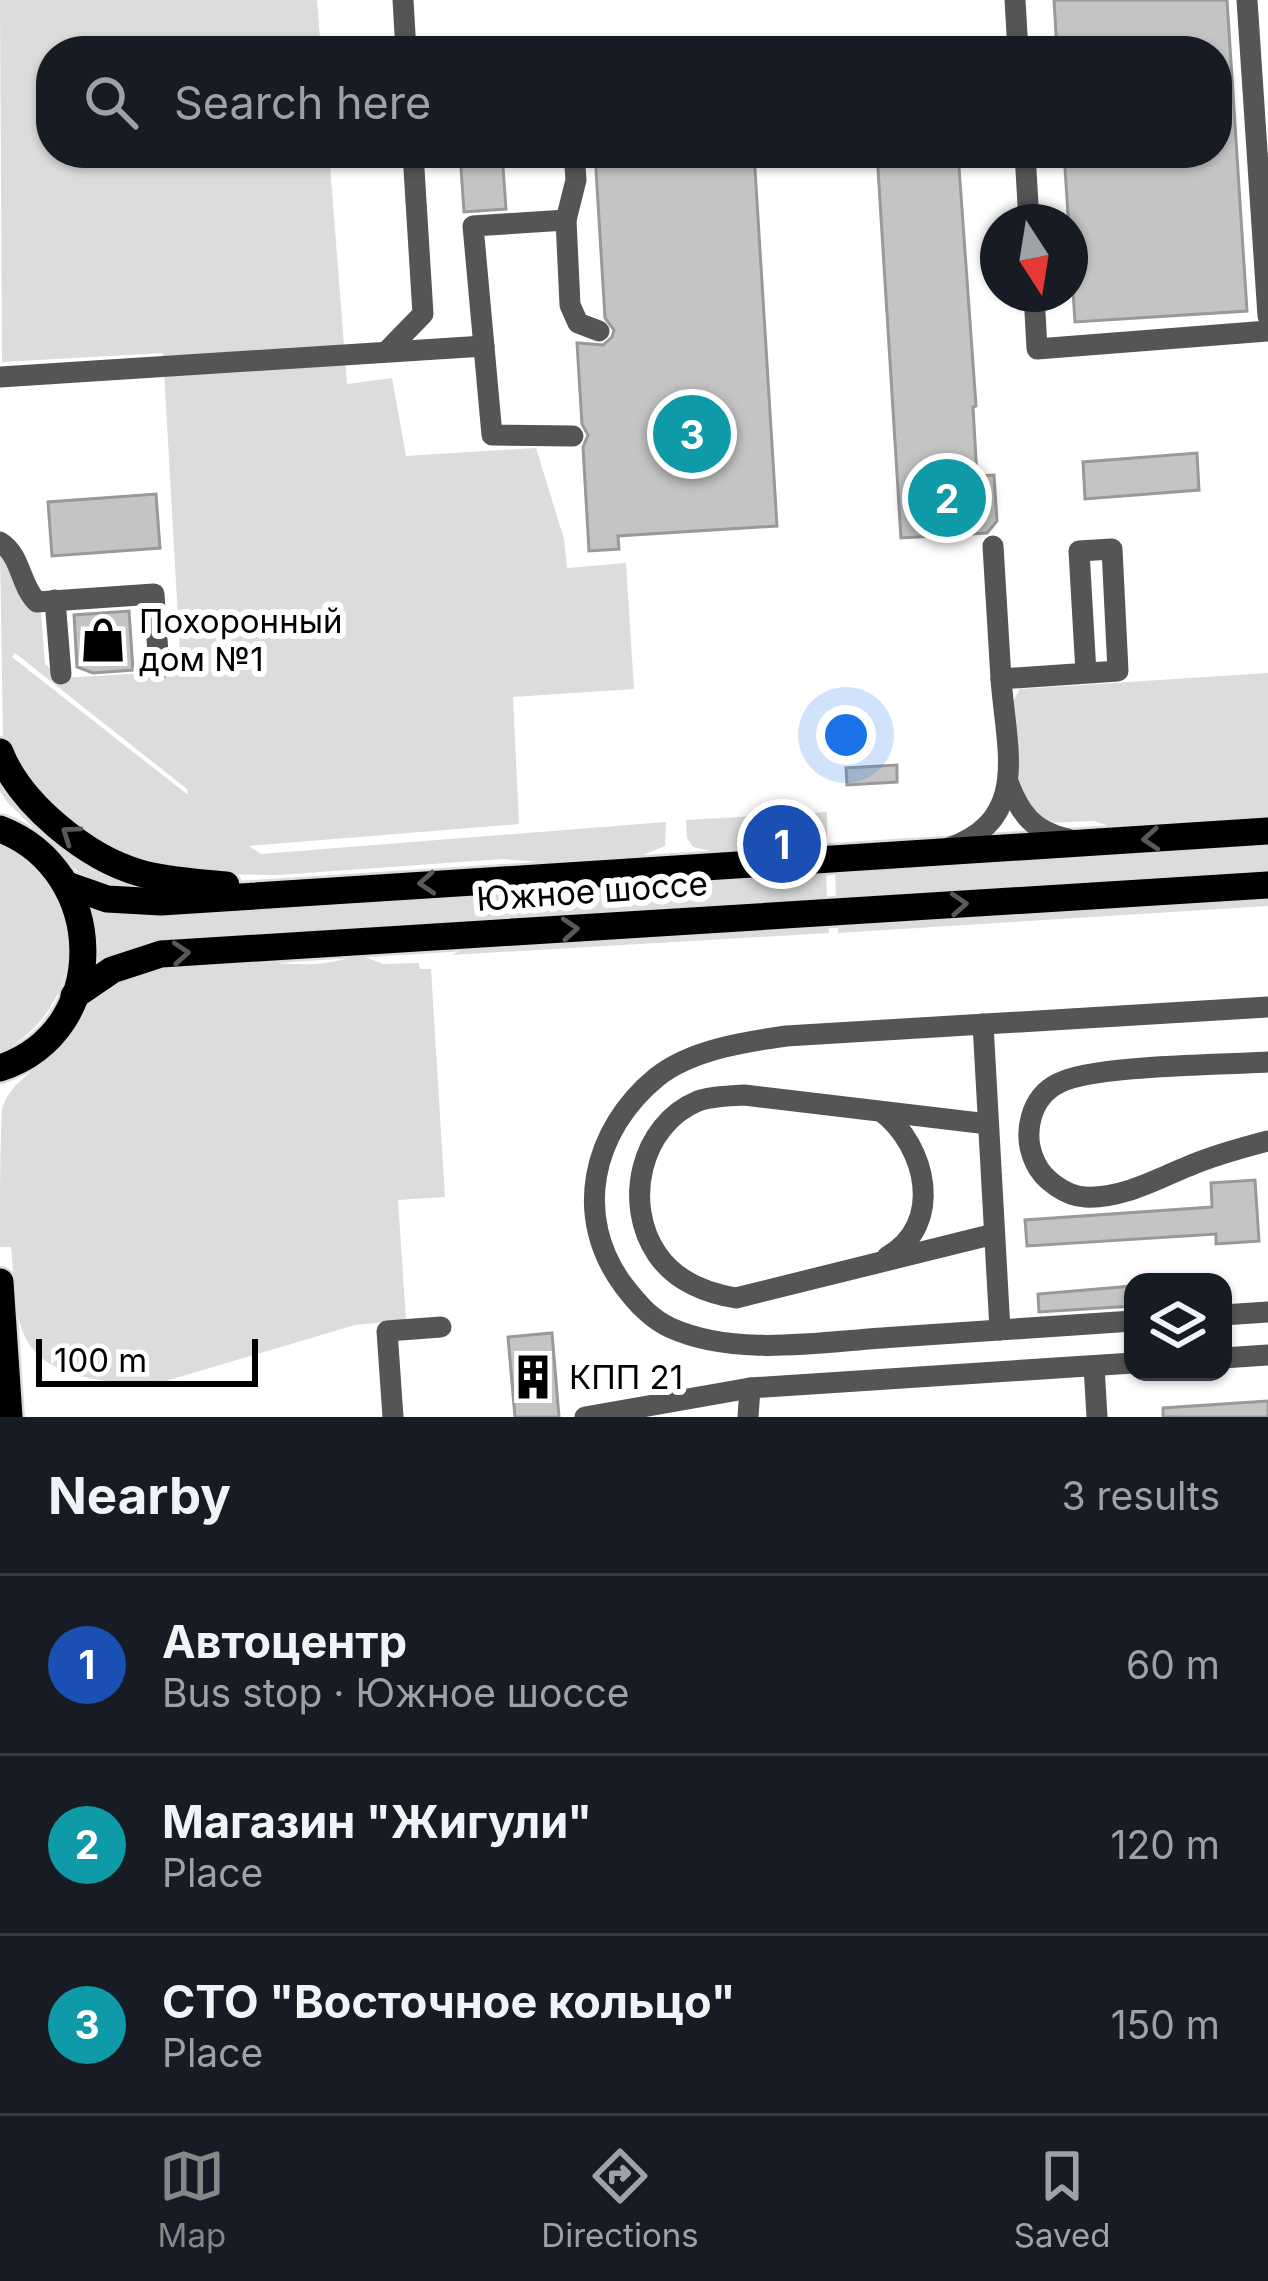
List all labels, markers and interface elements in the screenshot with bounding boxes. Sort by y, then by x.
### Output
search box [36,36,1232,168]
icon: search [78,69,144,135]
text: Search here [174,75,431,130]
north arrow [980,204,1088,312]
pin: 3 [653,389,731,479]
pin: 2 [908,453,986,543]
place label: Похоронный дом №1 [139,601,342,679]
shop icon: Похоронный дом №1 [78,615,128,665]
your location [816,705,876,765]
pin: 1 [743,799,821,889]
one-way arrow [1141,825,1160,851]
one-way arrow [62,826,84,848]
street label: Южное шоссе [475,863,709,919]
one-way arrow [417,870,436,896]
one-way arrow [950,892,969,918]
one-way arrow [561,916,580,942]
one-way arrow [172,941,191,967]
map controls [1124,1273,1232,1381]
button: layers [1124,1273,1232,1381]
scale bar [36,1333,258,1386]
text: 100 m [54,1340,147,1380]
building icon: КПП 21 [508,1352,558,1402]
place label: КПП 21 [569,1357,683,1397]
text: Nearby [48,1465,231,1526]
text: 3 results [1062,1472,1220,1519]
text: Автоцентр [162,1614,407,1669]
text: 1 [79,1641,95,1688]
text: 60 m [1126,1641,1220,1688]
text: Bus stop · Южное шоссе [162,1669,630,1716]
text: Магазин "Жигули" [162,1794,592,1849]
text: 2 [75,1821,99,1868]
text: 120 m [1111,1821,1220,1868]
text: Place [162,1849,263,1896]
text: СТО "Восточное кольцо" [162,1974,736,2029]
text: 3 [74,2001,100,2048]
text: 150 m [1111,2001,1220,2048]
text: Place [162,2029,263,2076]
tab: Map [158,2143,226,2255]
tab: Directions [541,2143,699,2255]
tab: Saved [1014,2143,1110,2255]

